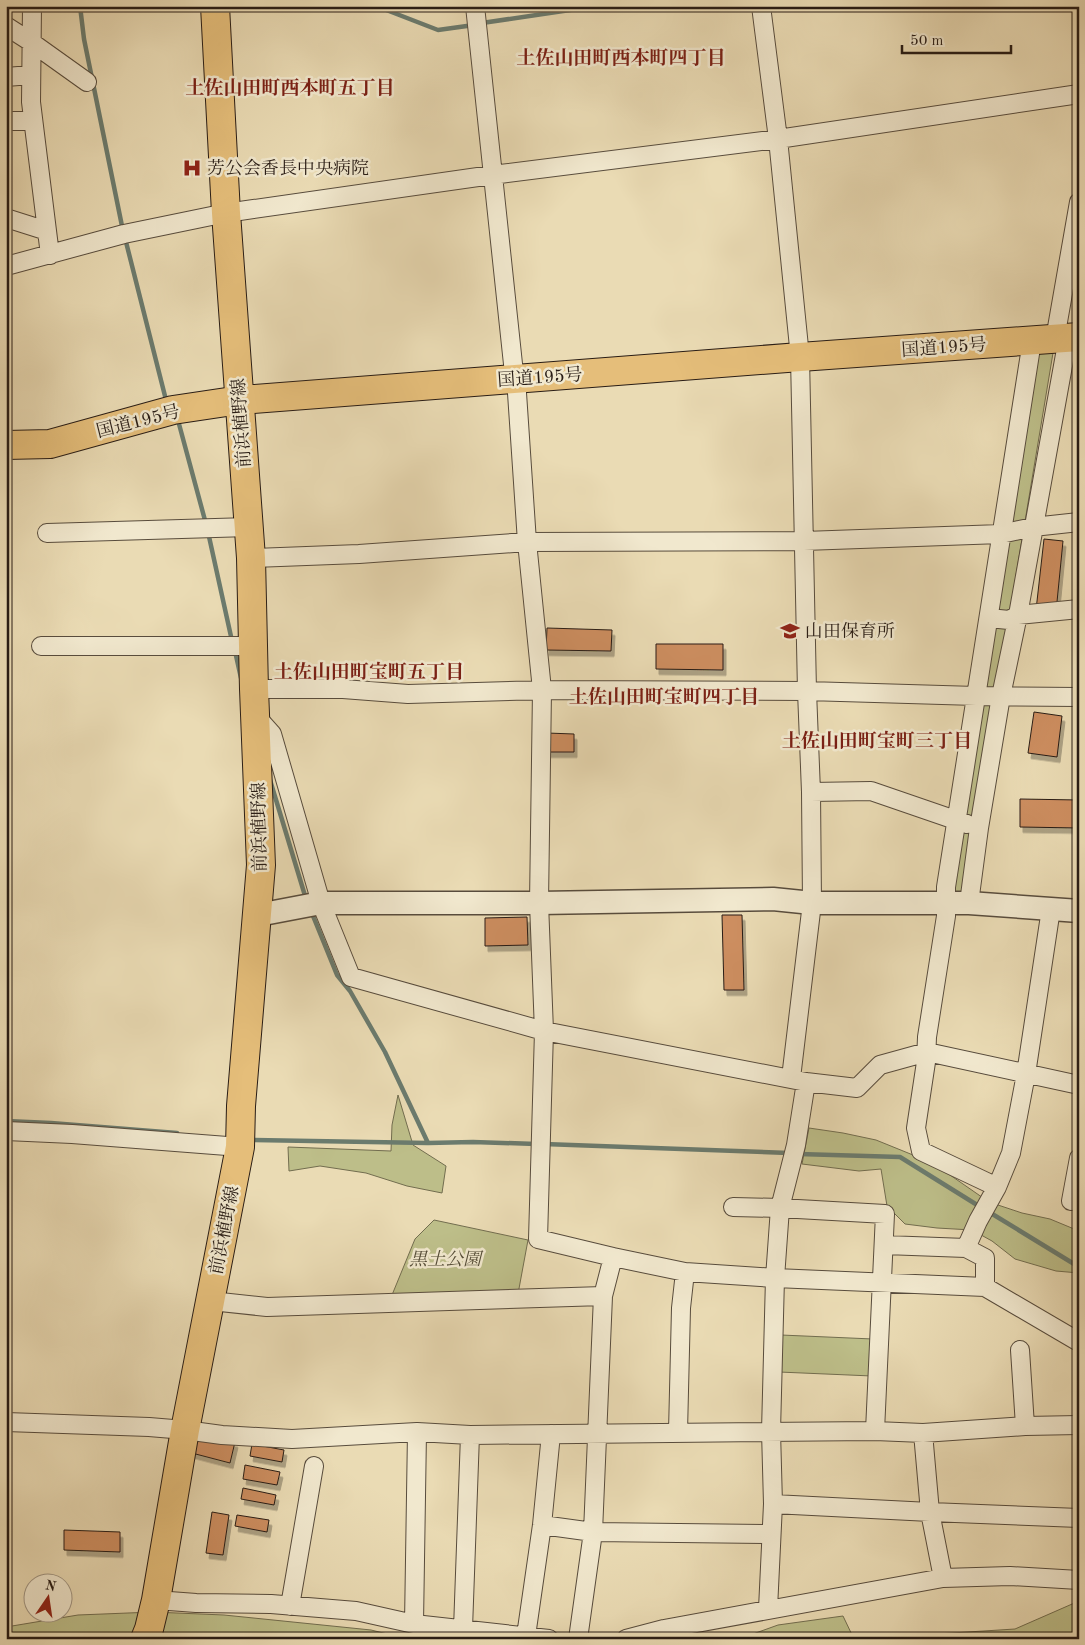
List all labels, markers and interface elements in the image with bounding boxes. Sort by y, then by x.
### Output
scale bar [902,22,1011,54]
text: 50 m [910,34,944,49]
district label: 土佐山田町西本町四丁目 [516,47,726,69]
district label: 土佐山田町西本町五丁目 [185,77,395,99]
hospital icon: 芳公会香長中央病院 [181,157,203,179]
place label: 芳公会香長中央病院 [207,158,369,178]
street label: 国道195号 [901,334,987,360]
street label: 国道195号 [497,364,583,390]
street label: 前浜植野線 [228,377,254,469]
street label: 国道195号 [94,401,182,441]
school or university icon: 山田保育所 [779,620,801,642]
place label: 山田保育所 [805,621,895,641]
district label: 土佐山田町宝町五丁目 [274,661,464,683]
district label: 土佐山田町宝町四丁目 [569,686,759,708]
district label: 土佐山田町宝町三丁目 [782,730,972,752]
street label: 前浜植野線 [248,782,270,872]
street label: 前浜植野線 [206,1184,242,1276]
park label: 黒土公園 [409,1249,484,1269]
north arrow [22,1572,72,1622]
text: N [44,1578,58,1594]

